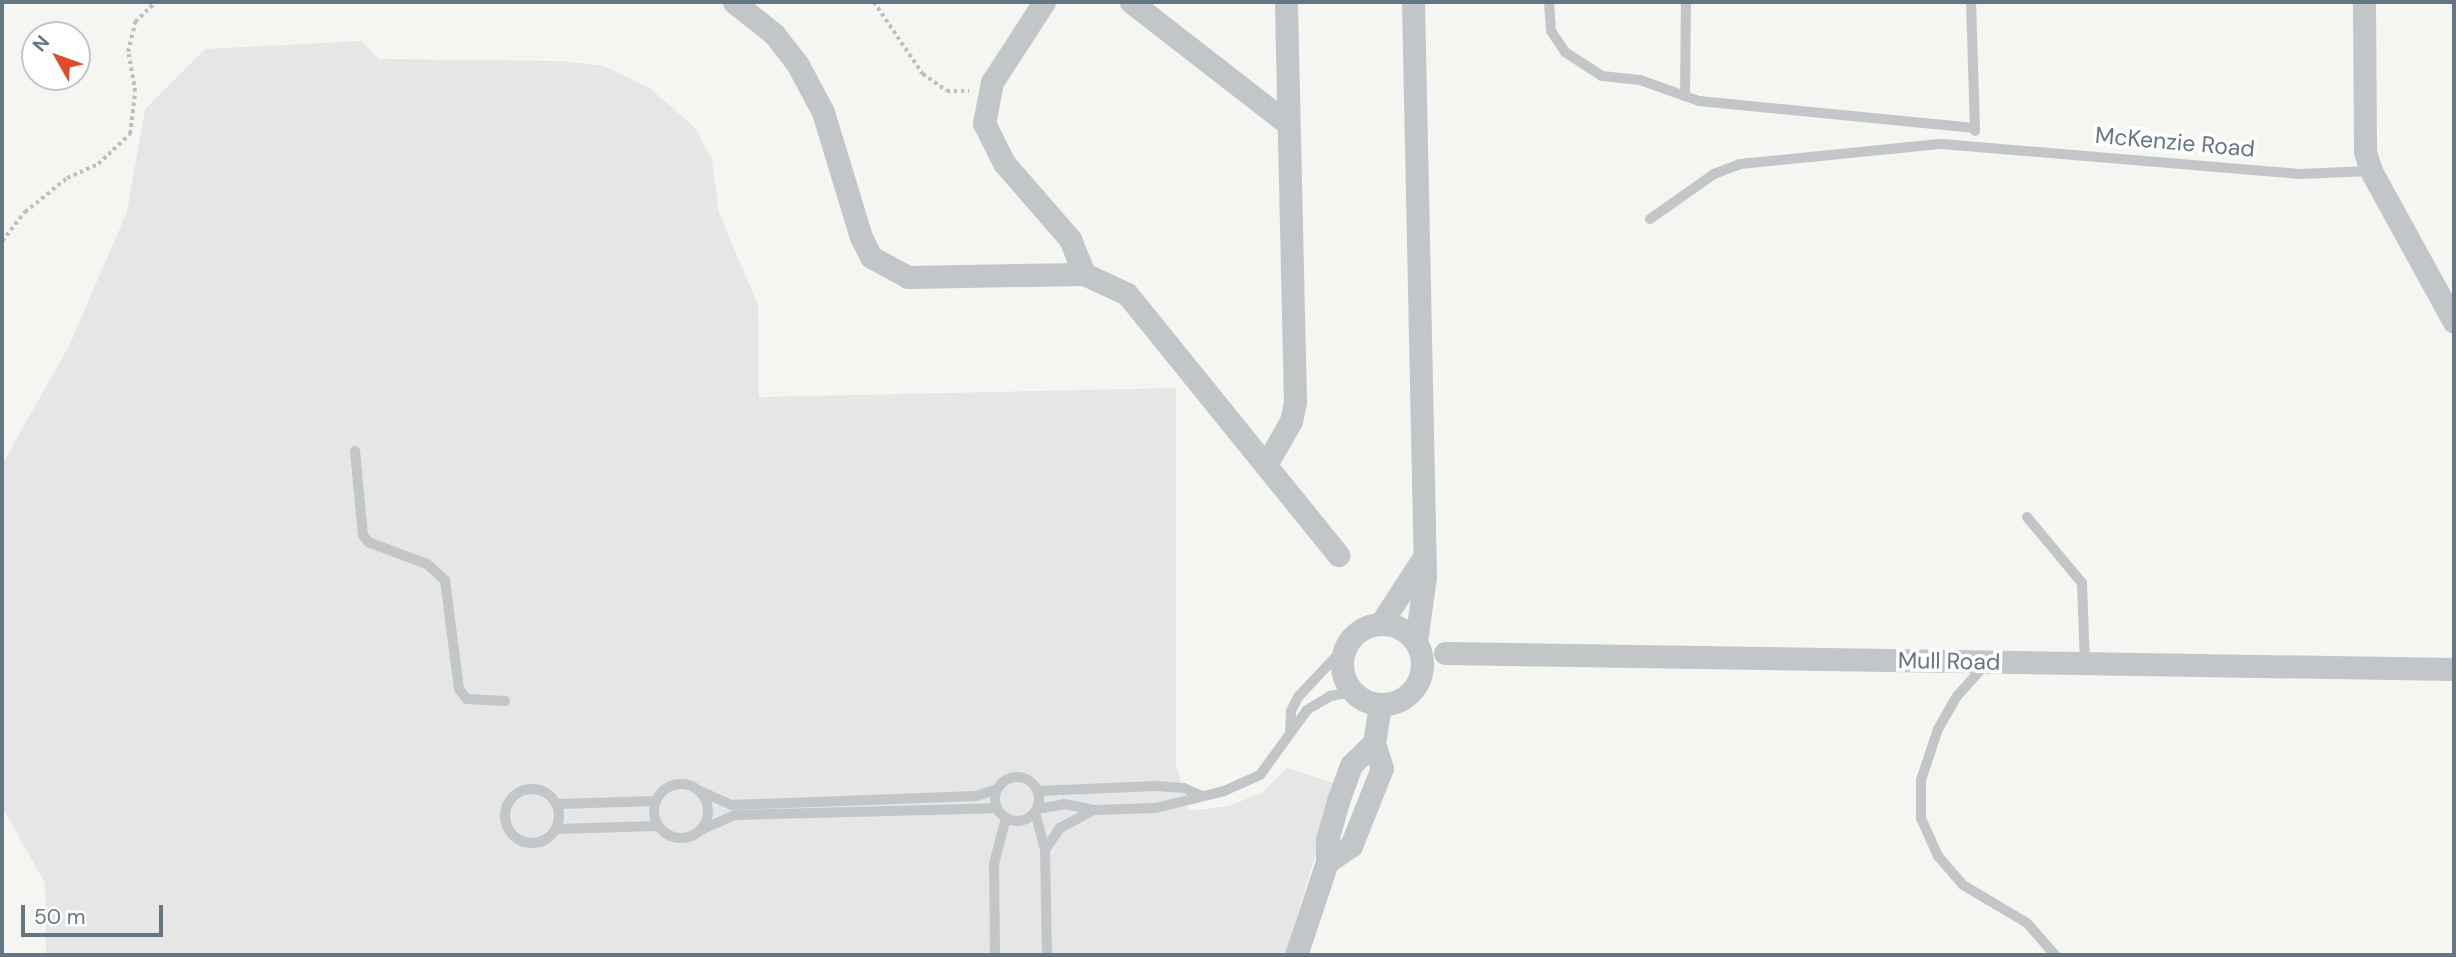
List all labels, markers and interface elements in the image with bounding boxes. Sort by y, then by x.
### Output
north arrow [21,21,91,91]
text: N [27,30,55,57]
street label: McKenzie Road [2094,121,2256,163]
street label: Mull Road [1898,646,2000,676]
scale bar [24,890,166,934]
text: 50 m [34,903,85,931]

